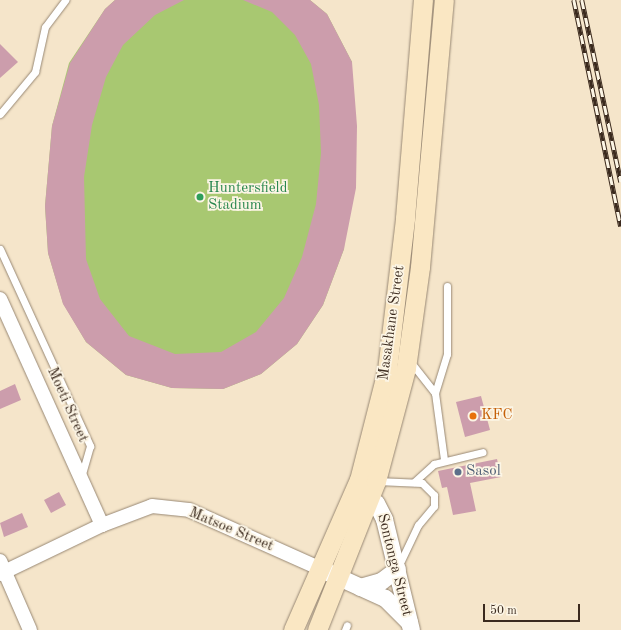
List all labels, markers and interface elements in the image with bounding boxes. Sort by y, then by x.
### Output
place label: Huntersfield Stadium [208,179,287,214]
marker: Huntersfield Stadium [195,192,205,202]
street label: Masakhane Street [375,264,409,382]
street label: Moeti Street [42,365,92,445]
place label: KFC [481,407,513,425]
marker: KFC [468,411,478,421]
place label: Sasol [466,463,501,481]
marker: Sasol [453,467,463,477]
street label: Matsoe Street [186,504,276,556]
street label: Sontonga Street [373,512,415,618]
scale bar [485,596,582,622]
text: 50 m [490,605,517,617]

